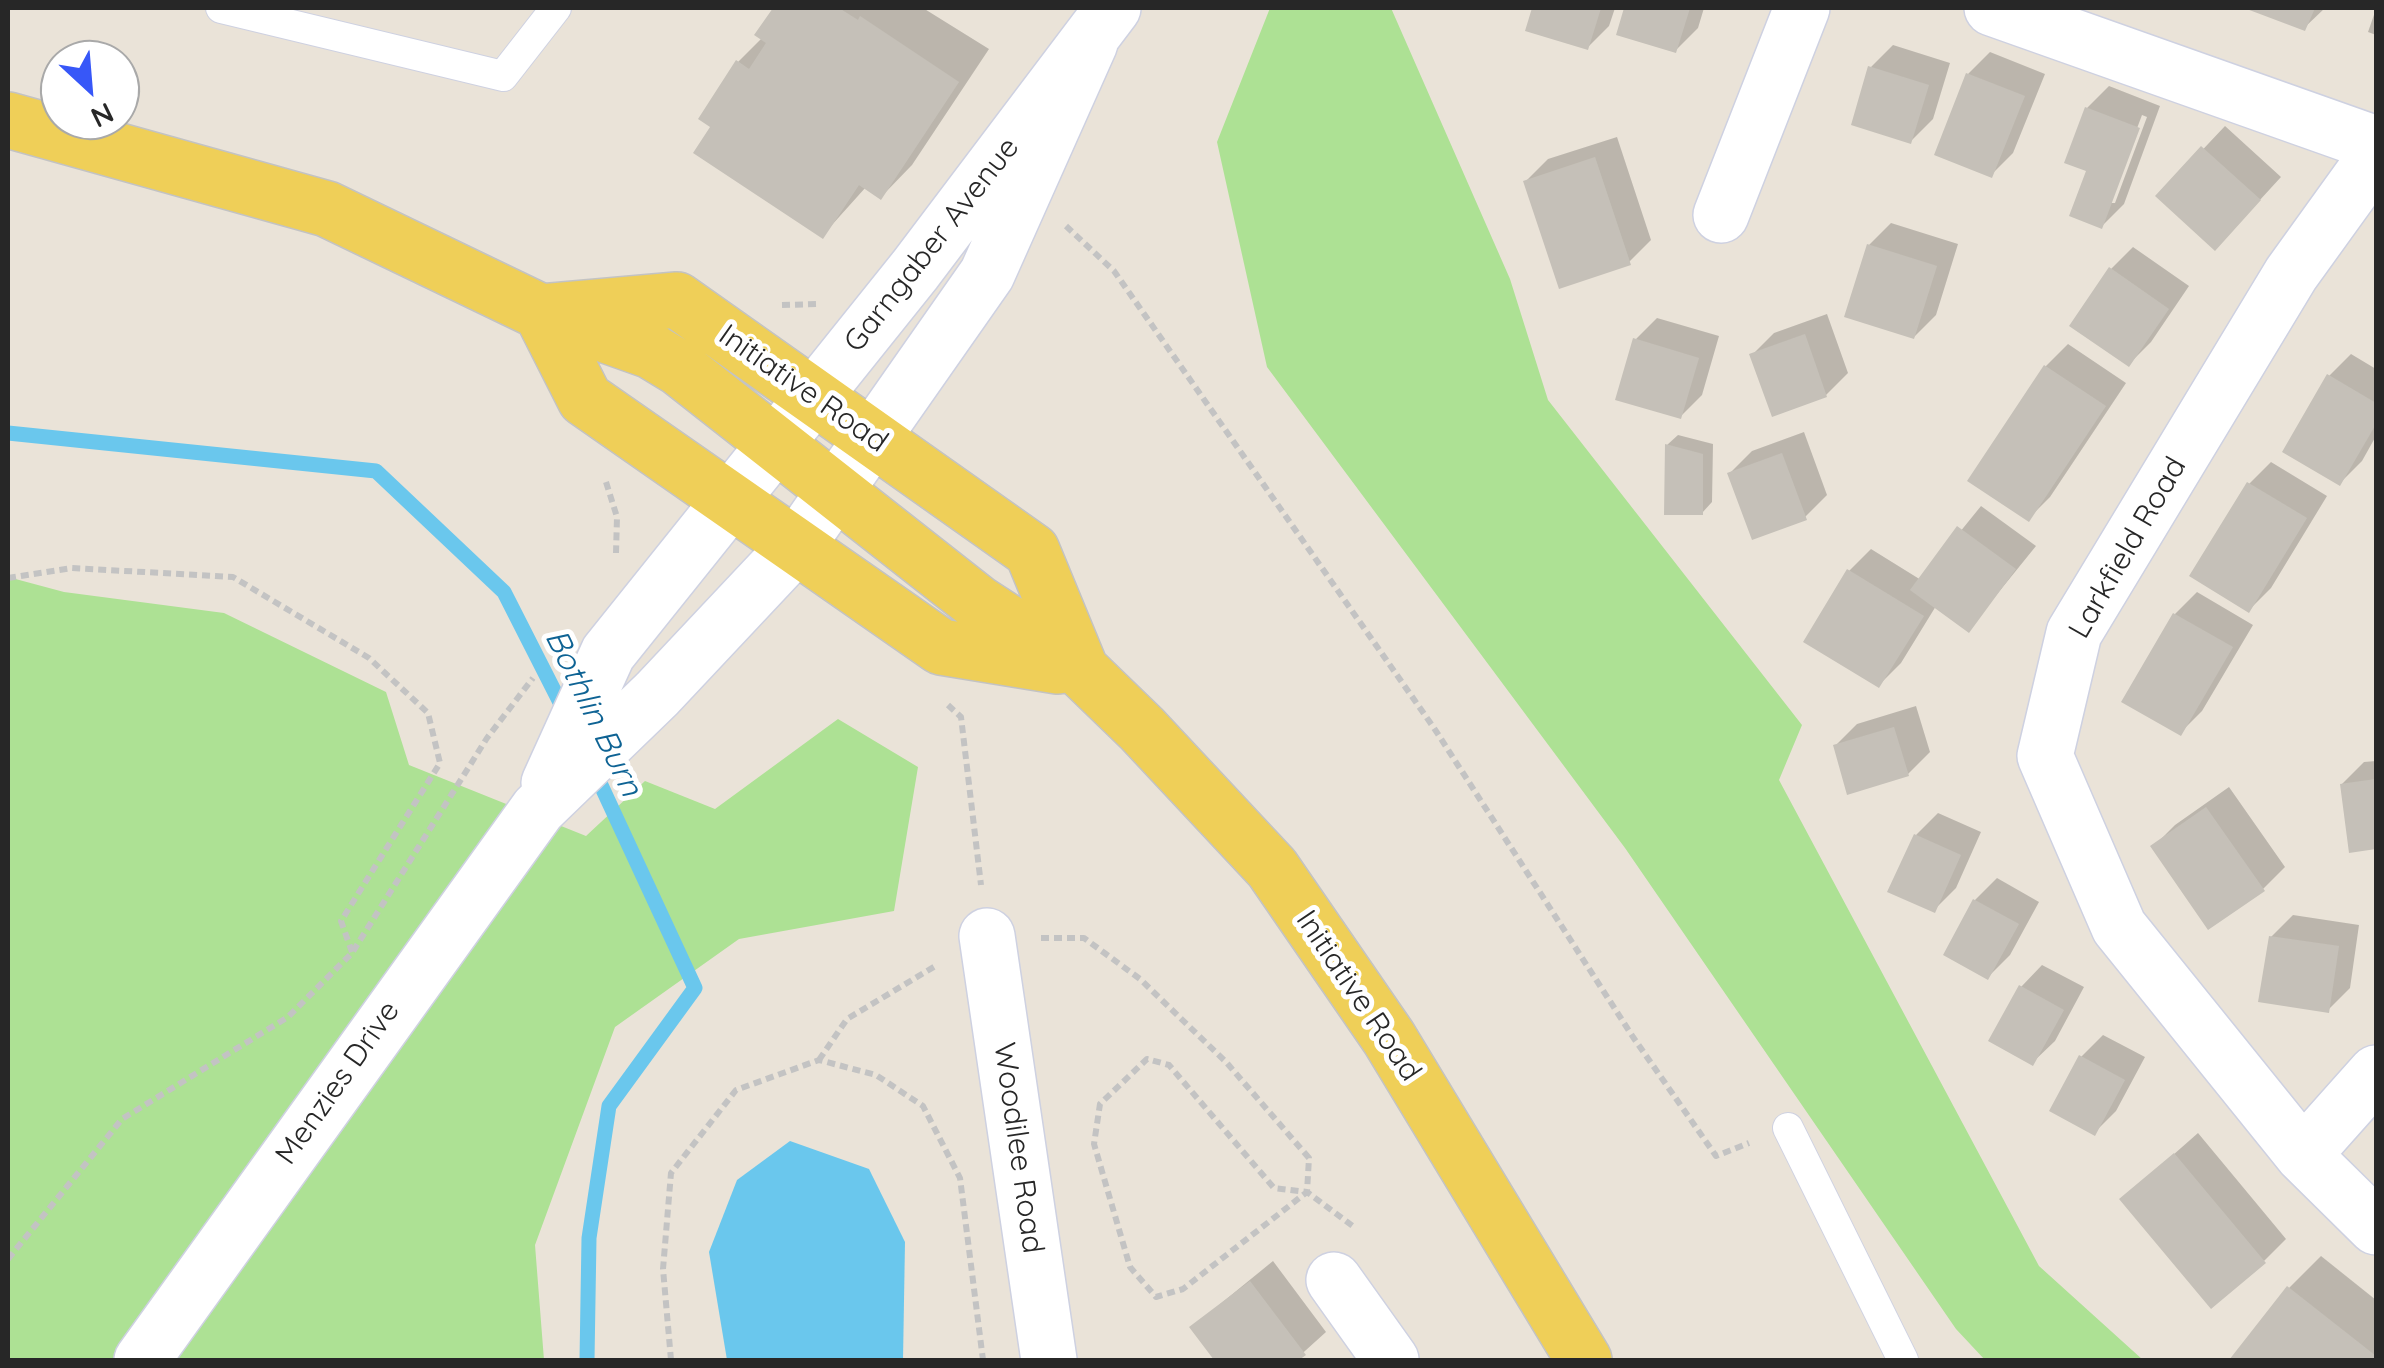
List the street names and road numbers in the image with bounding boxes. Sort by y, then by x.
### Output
street label: Garngaber Avenue [837,130,1027,360]
street label: Initiative Road [712,317,894,461]
street label: Larkfield Road [2062,451,2194,645]
street label: Initiative Road [1288,904,1428,1088]
street label: Menzies Drive [268,994,408,1172]
street label: Woodilee Road [985,1040,1051,1256]

